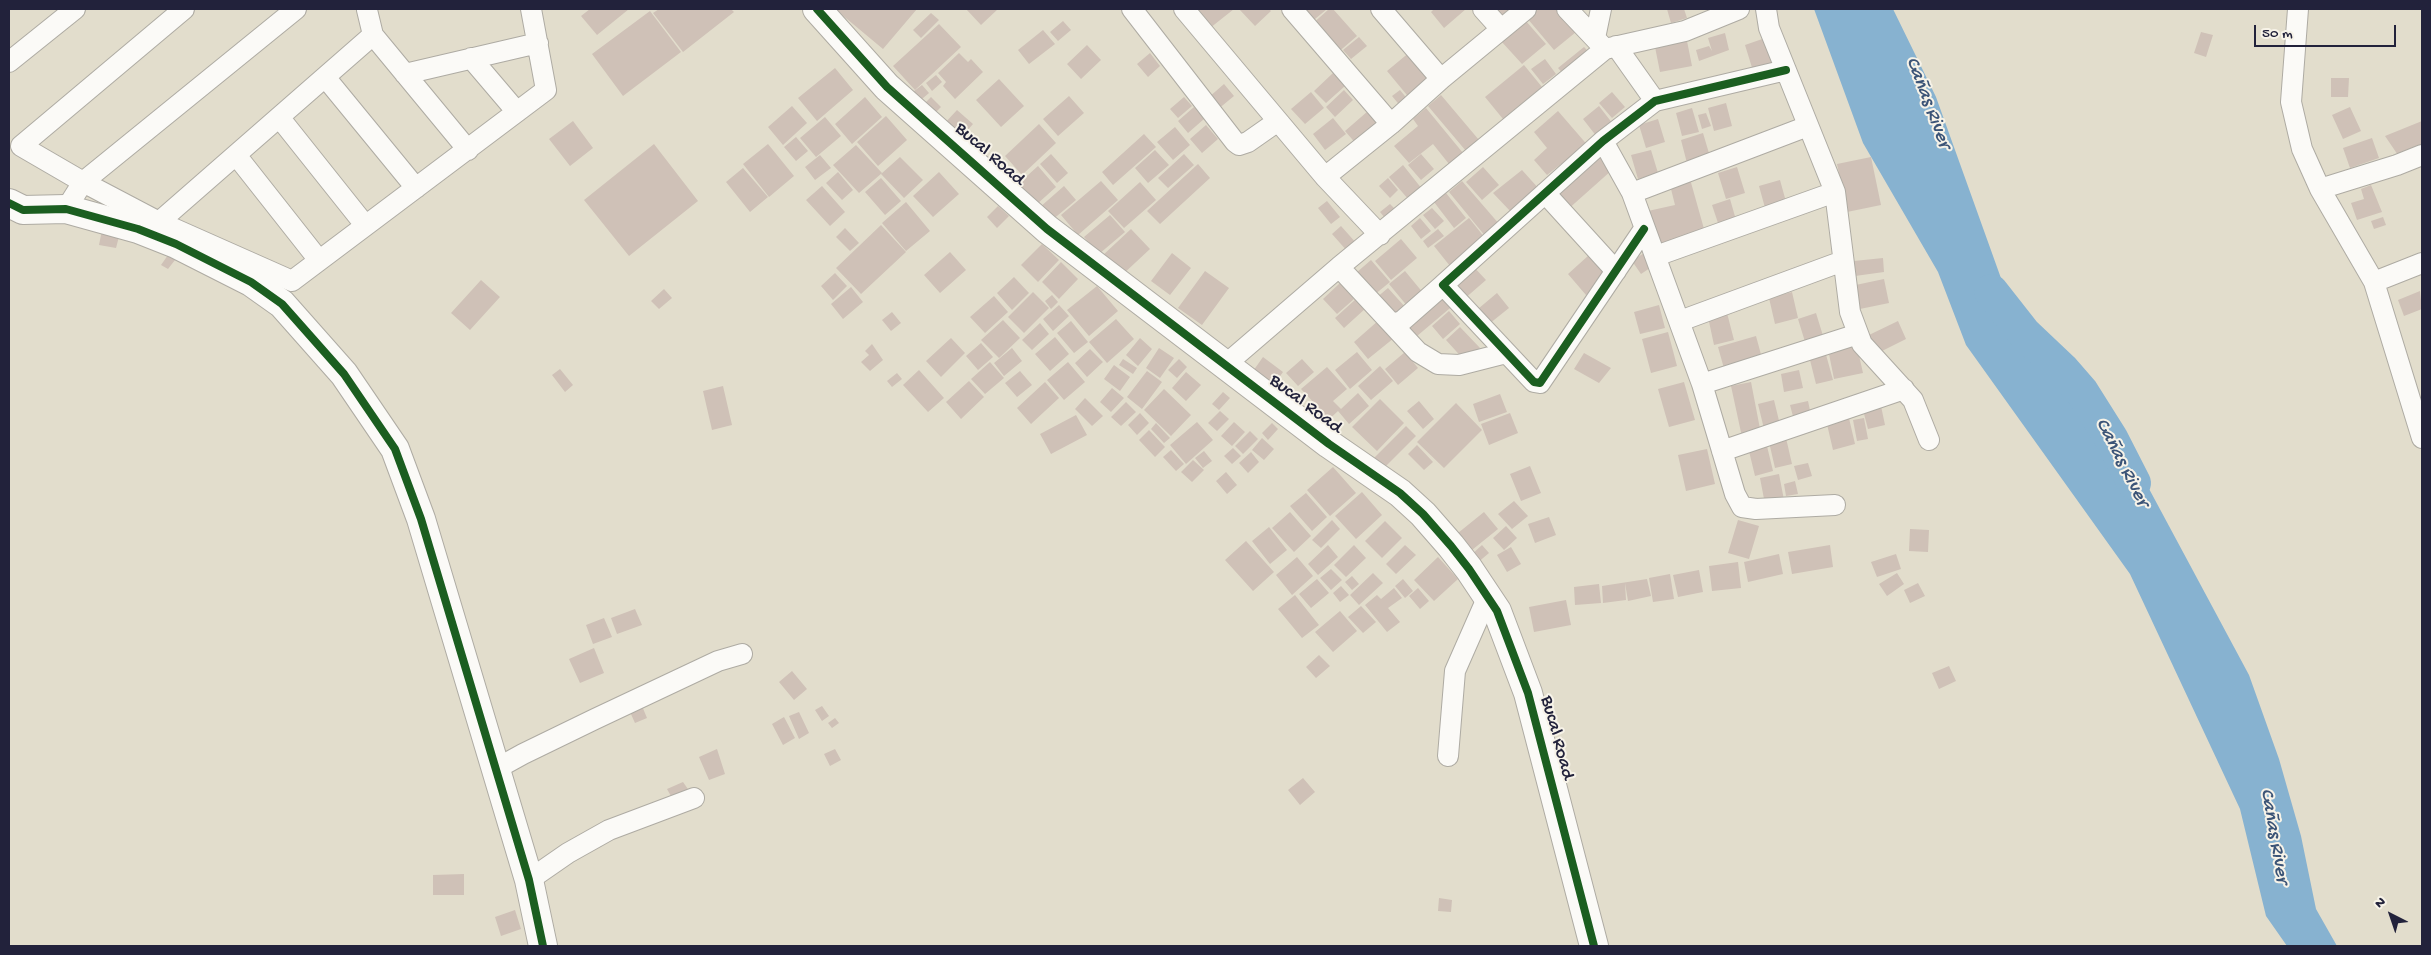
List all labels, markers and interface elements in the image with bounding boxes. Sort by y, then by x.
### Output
scale bar [2256,15,2398,47]
text: 50 m [2262,25,2293,43]
water label: Cañas River [1899,54,1955,152]
street label: Bucal Road [949,118,1029,192]
street label: Bucal Road [1264,370,1346,440]
water label: Cañas River [2089,415,2153,511]
street label: Bucal Road [1534,694,1578,782]
water label: Cañas River [2253,787,2293,885]
north arrow [2366,890,2416,940]
text: N [2372,894,2390,913]

